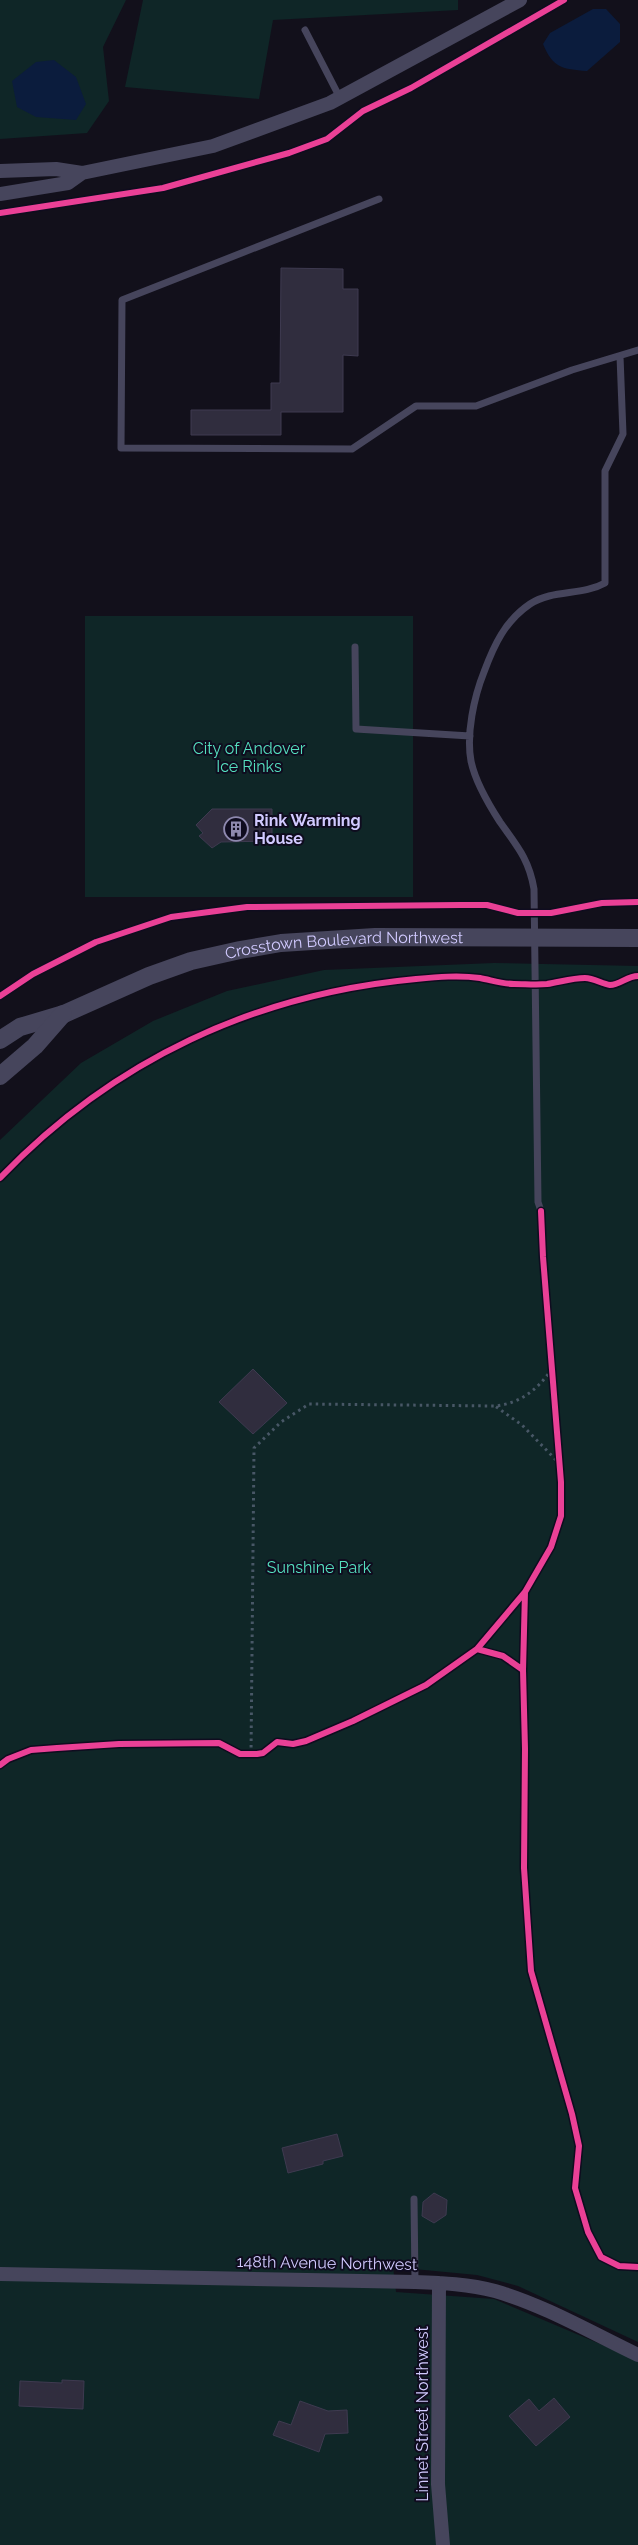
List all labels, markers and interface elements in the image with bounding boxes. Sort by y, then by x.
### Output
park label: City of Andover Ice Rinks [193,739,306,776]
place label: Rink Warming House [254,811,361,848]
building icon: Rink Warming House [223,816,249,842]
street label: Crosstown Boulevard Northwest [223,927,464,963]
park label: Sunshine Park [267,1558,372,1577]
street label: 148th Avenue Northwest [237,2252,418,2274]
street label: Linnet Street Northwest [413,2326,432,2502]

